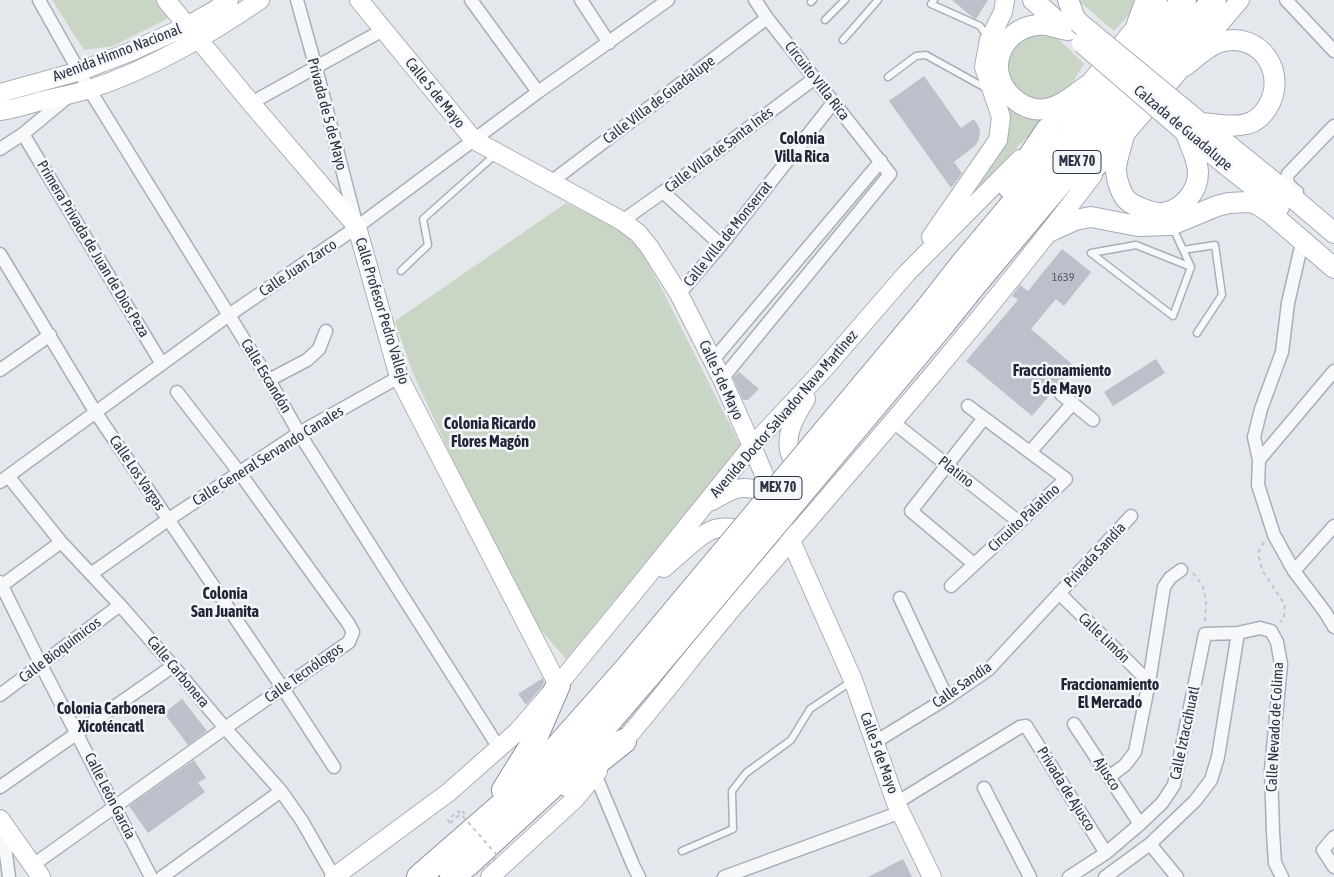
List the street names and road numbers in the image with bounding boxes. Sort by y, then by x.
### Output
street label: Avenida Himno Nacional [50,20,184,86]
street label: Circuito Villa Rica [781,38,853,124]
street label: Calle Villa de Guadalupe [599,52,719,148]
street label: Calle 5 de Mayo [401,54,469,132]
street label: Privada de 5 de Mayo [303,56,351,172]
street label: Calzada de Guadalupe [1130,81,1236,175]
street label: Calle Villa de Santa Inés [661,103,777,197]
road number: MEX 70 [1053,150,1101,173]
street label: Primera Privada de Juan de Dios Peza [33,157,153,341]
street label: Calle Villa de Monserrat [680,178,776,290]
street label: Calle Profesor Pedro Vallejo [351,235,413,387]
street label: Calle Juan Zarco [256,236,340,300]
street label: Avenida Doctor Salvador Nava Martínez [706,327,862,501]
street label: Calle Escandón [237,336,295,416]
street label: Calle 5 de Mayo [695,337,747,423]
street label: Calle General Servando Canales [189,402,347,510]
street label: Calle Los Vargas [105,432,169,514]
street label: Platino [935,452,977,492]
road number: MEX 70 [754,476,802,499]
street label: Circuito Palatino [985,480,1063,556]
street label: Privada Sandía [1060,519,1130,591]
street label: Calle Limón [1074,609,1134,667]
street label: Calle Bioquímicos [15,613,105,687]
street label: Calle Carbonera [143,633,213,711]
street label: Calle Tecnólogos [261,639,347,707]
street label: Calle Sandía [929,658,995,712]
street label: Calle Nevado de Colima [1263,662,1287,792]
street label: Calle Iztaccíhuatl [1166,685,1204,781]
street label: Calle 5 de Mayo [856,710,902,796]
street label: Privada de Ajusco [1033,743,1099,835]
street label: Calle León García [80,750,140,842]
street label: Ajusco [1090,754,1124,794]

